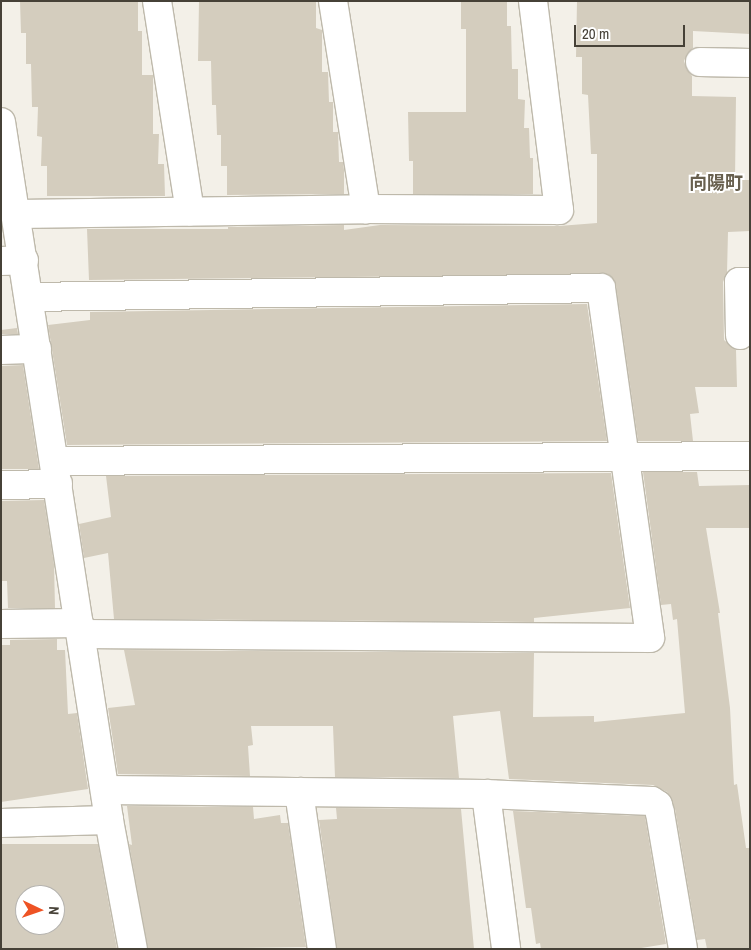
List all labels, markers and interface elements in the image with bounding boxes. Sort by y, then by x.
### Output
scale bar [576,15,687,47]
text: 20 m [582,23,609,44]
district label: 向陽町 [689,172,743,194]
north arrow [15,885,65,935]
text: N [45,906,63,915]

